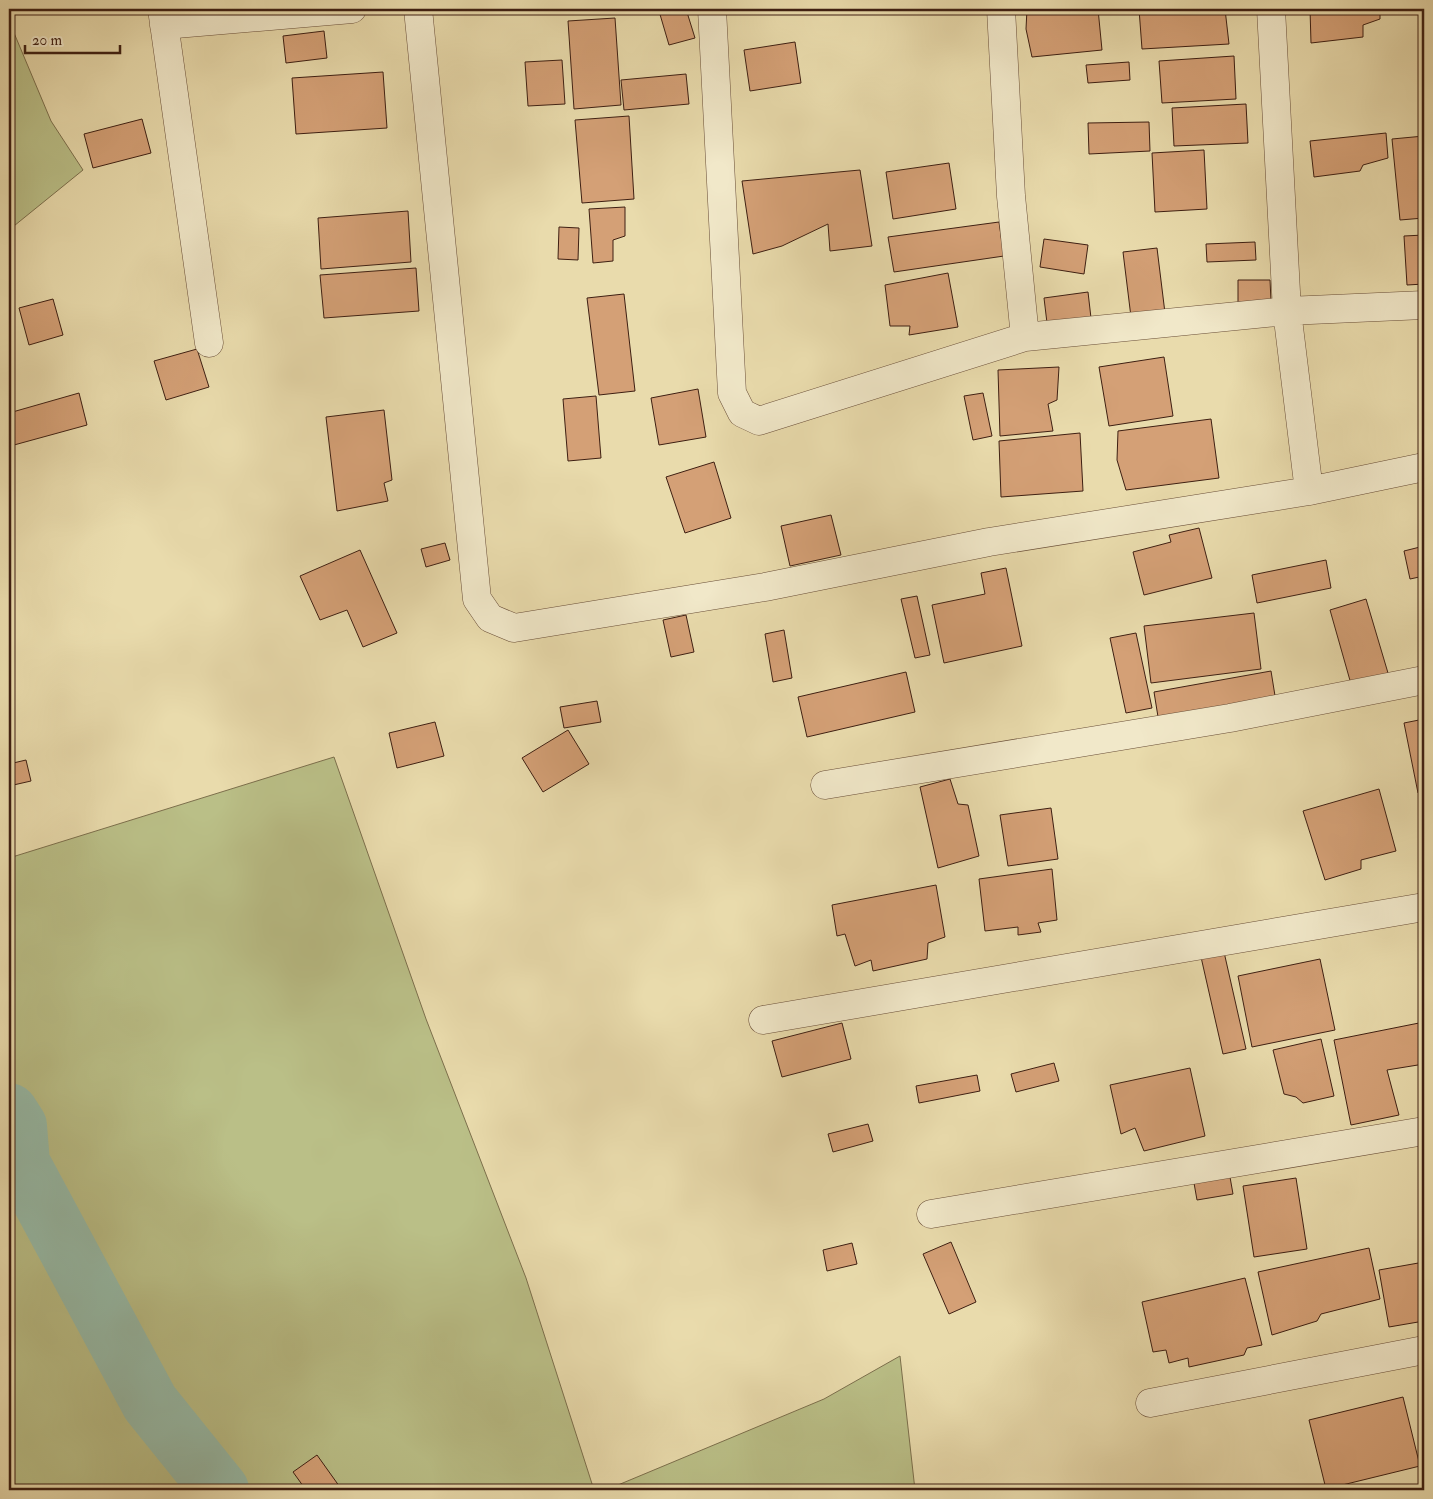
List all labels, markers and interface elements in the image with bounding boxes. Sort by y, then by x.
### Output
scale bar [25,22,120,54]
text: 20 m [32,31,62,50]

